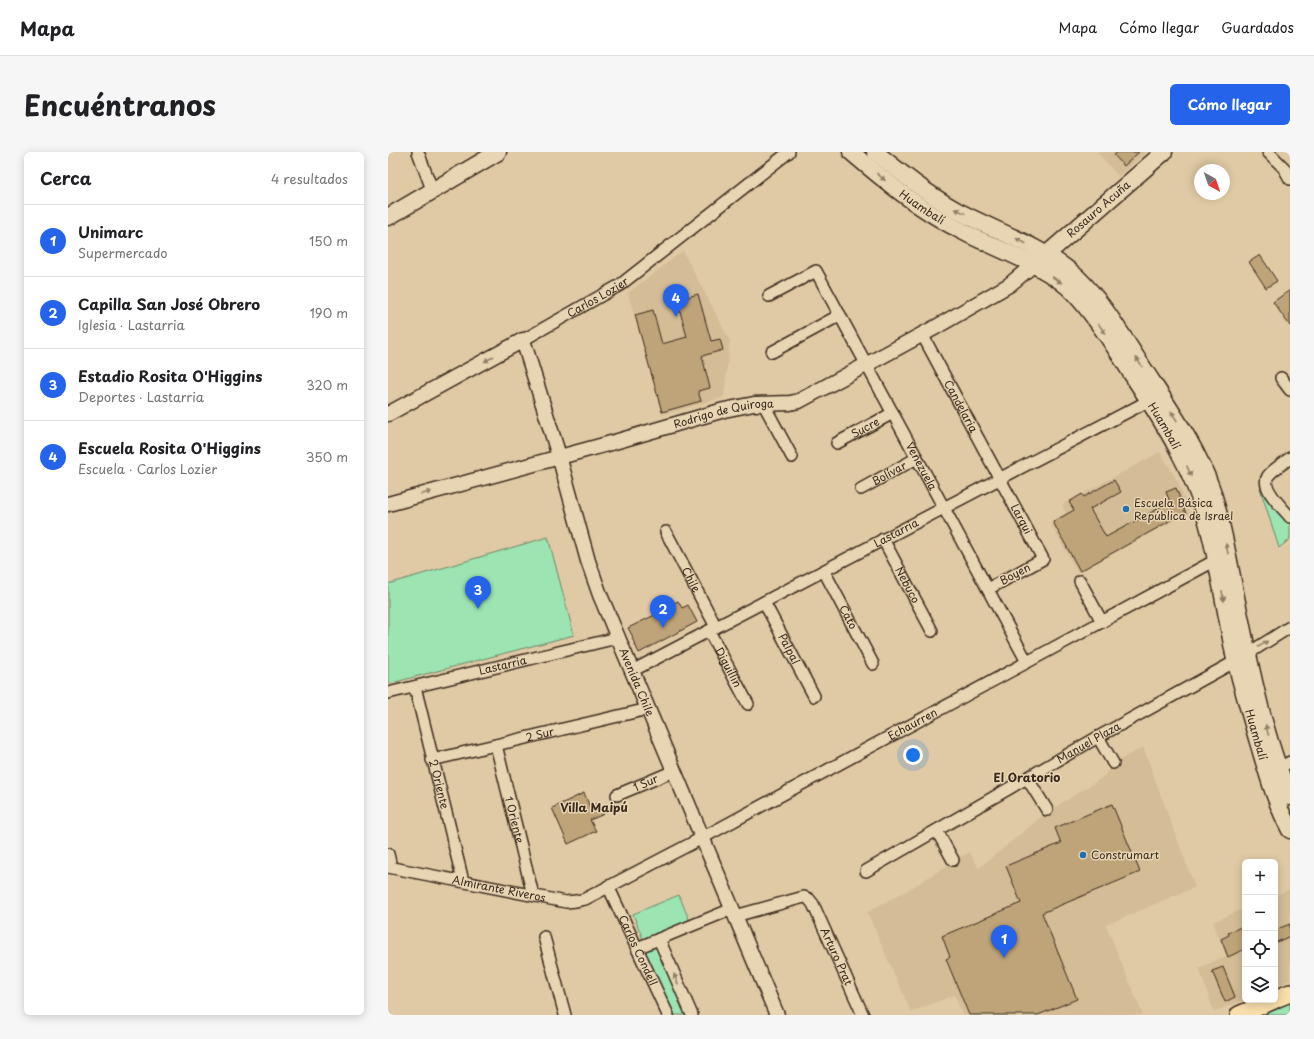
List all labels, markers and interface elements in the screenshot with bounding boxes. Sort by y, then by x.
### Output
text: Mapa [20,14,75,42]
text: Mapa [1059,17,1097,38]
text: Cómo llegar [1119,17,1199,38]
text: Guardados [1221,17,1294,38]
text: Encuéntranos [24,83,216,126]
button: Cómo llegar [1170,84,1290,125]
north arrow [1194,164,1230,200]
text: Cerca [40,165,91,191]
text: 4 resultados [271,169,348,188]
one-way arrow [875,172,886,181]
street label: Rosauro Acuña [1063,176,1134,241]
street label: Huambalí [896,185,949,228]
one-way arrow [954,208,966,215]
text: Unimarc [78,220,143,243]
text: 1 [50,231,56,250]
text: 150 m [309,231,348,250]
one-way arrow [1015,238,1027,244]
text: Supermercado [78,243,168,262]
street label: Carlos Lozier [564,273,632,321]
one-way arrow [1051,276,1063,283]
pin: 4 [663,284,689,317]
text: Capilla San José Obrero [78,292,260,315]
text: 2 [48,303,58,322]
text: 190 m [309,303,348,322]
text: Iglesia · Lastarria [78,315,185,334]
one-way arrow [1098,323,1106,334]
one-way arrow [483,355,495,362]
one-way arrow [1135,357,1143,367]
text: Estadio Rosita O'Higgins [78,364,262,387]
text: 3 [49,375,57,394]
text: 320 m [306,375,348,394]
street label: Candelaria [940,376,983,436]
text: Deportes · Lastarria [78,387,204,406]
street label: Rodrigo de Quiroga [671,394,774,432]
street label: Huambalí [1144,399,1185,452]
one-way arrow [1170,411,1178,421]
street label: Sucre [848,413,883,442]
text: Escuela Rosita O'Higgins [78,436,261,459]
street label: Venezuela [902,439,942,493]
text: 4 [49,447,57,466]
text: 350 m [306,447,348,466]
street label: Bolívar [868,456,909,490]
text: Escuela · Carlos Lozier [78,459,217,478]
one-way arrow [1186,465,1193,477]
one-way arrow [420,490,432,496]
place label: Escuela Básica República de Israel [1134,494,1233,524]
street label: Larqui [1007,501,1037,537]
marker: Escuela Básica República de Israel [1121,504,1131,514]
street label: Lastarria [870,514,921,551]
one-way arrow [1223,543,1229,555]
street label: Boyen [996,558,1033,589]
street label: Nebuco [891,563,925,606]
street label: Chile [678,564,705,595]
pin: 3 [465,576,491,609]
one-way arrow [1220,590,1226,602]
pin: 2 [650,595,676,628]
street label: Cato [835,602,862,632]
street label: Palpal [774,630,805,667]
one-way arrow [1257,641,1269,648]
street label: Diguillín [711,644,747,690]
street label: Avenida Chile [615,645,659,719]
street label: Lastarria [477,651,528,679]
street label: Echaurren [885,703,940,744]
street label: Huambalí [1241,707,1272,762]
street label: Manuel Plaza [1053,717,1123,767]
street label: 2 Sur [524,722,557,746]
one-way arrow [1264,724,1270,736]
your location [903,745,923,765]
street label: 2 Oriente [425,757,454,810]
district label: El Oratorio [994,768,1060,786]
street label: 1 Sur [630,769,661,795]
street label: 1 Oriente [501,794,529,845]
district label: Villa Maipú [560,798,628,816]
place label: Construmart [1091,846,1159,863]
marker: Construmart [1078,850,1088,860]
map controls [1242,859,1278,1003]
button: + [1242,859,1278,895]
street label: Almirante Riveros [451,871,547,906]
button: − [1242,895,1278,931]
street label: Carlos Condell [615,912,662,988]
street label: Arturo Prat [817,925,858,988]
pin: 1 [991,925,1017,958]
button: locate [1242,931,1278,967]
button: layers [1242,967,1278,1003]
one-way arrow [673,973,679,985]

